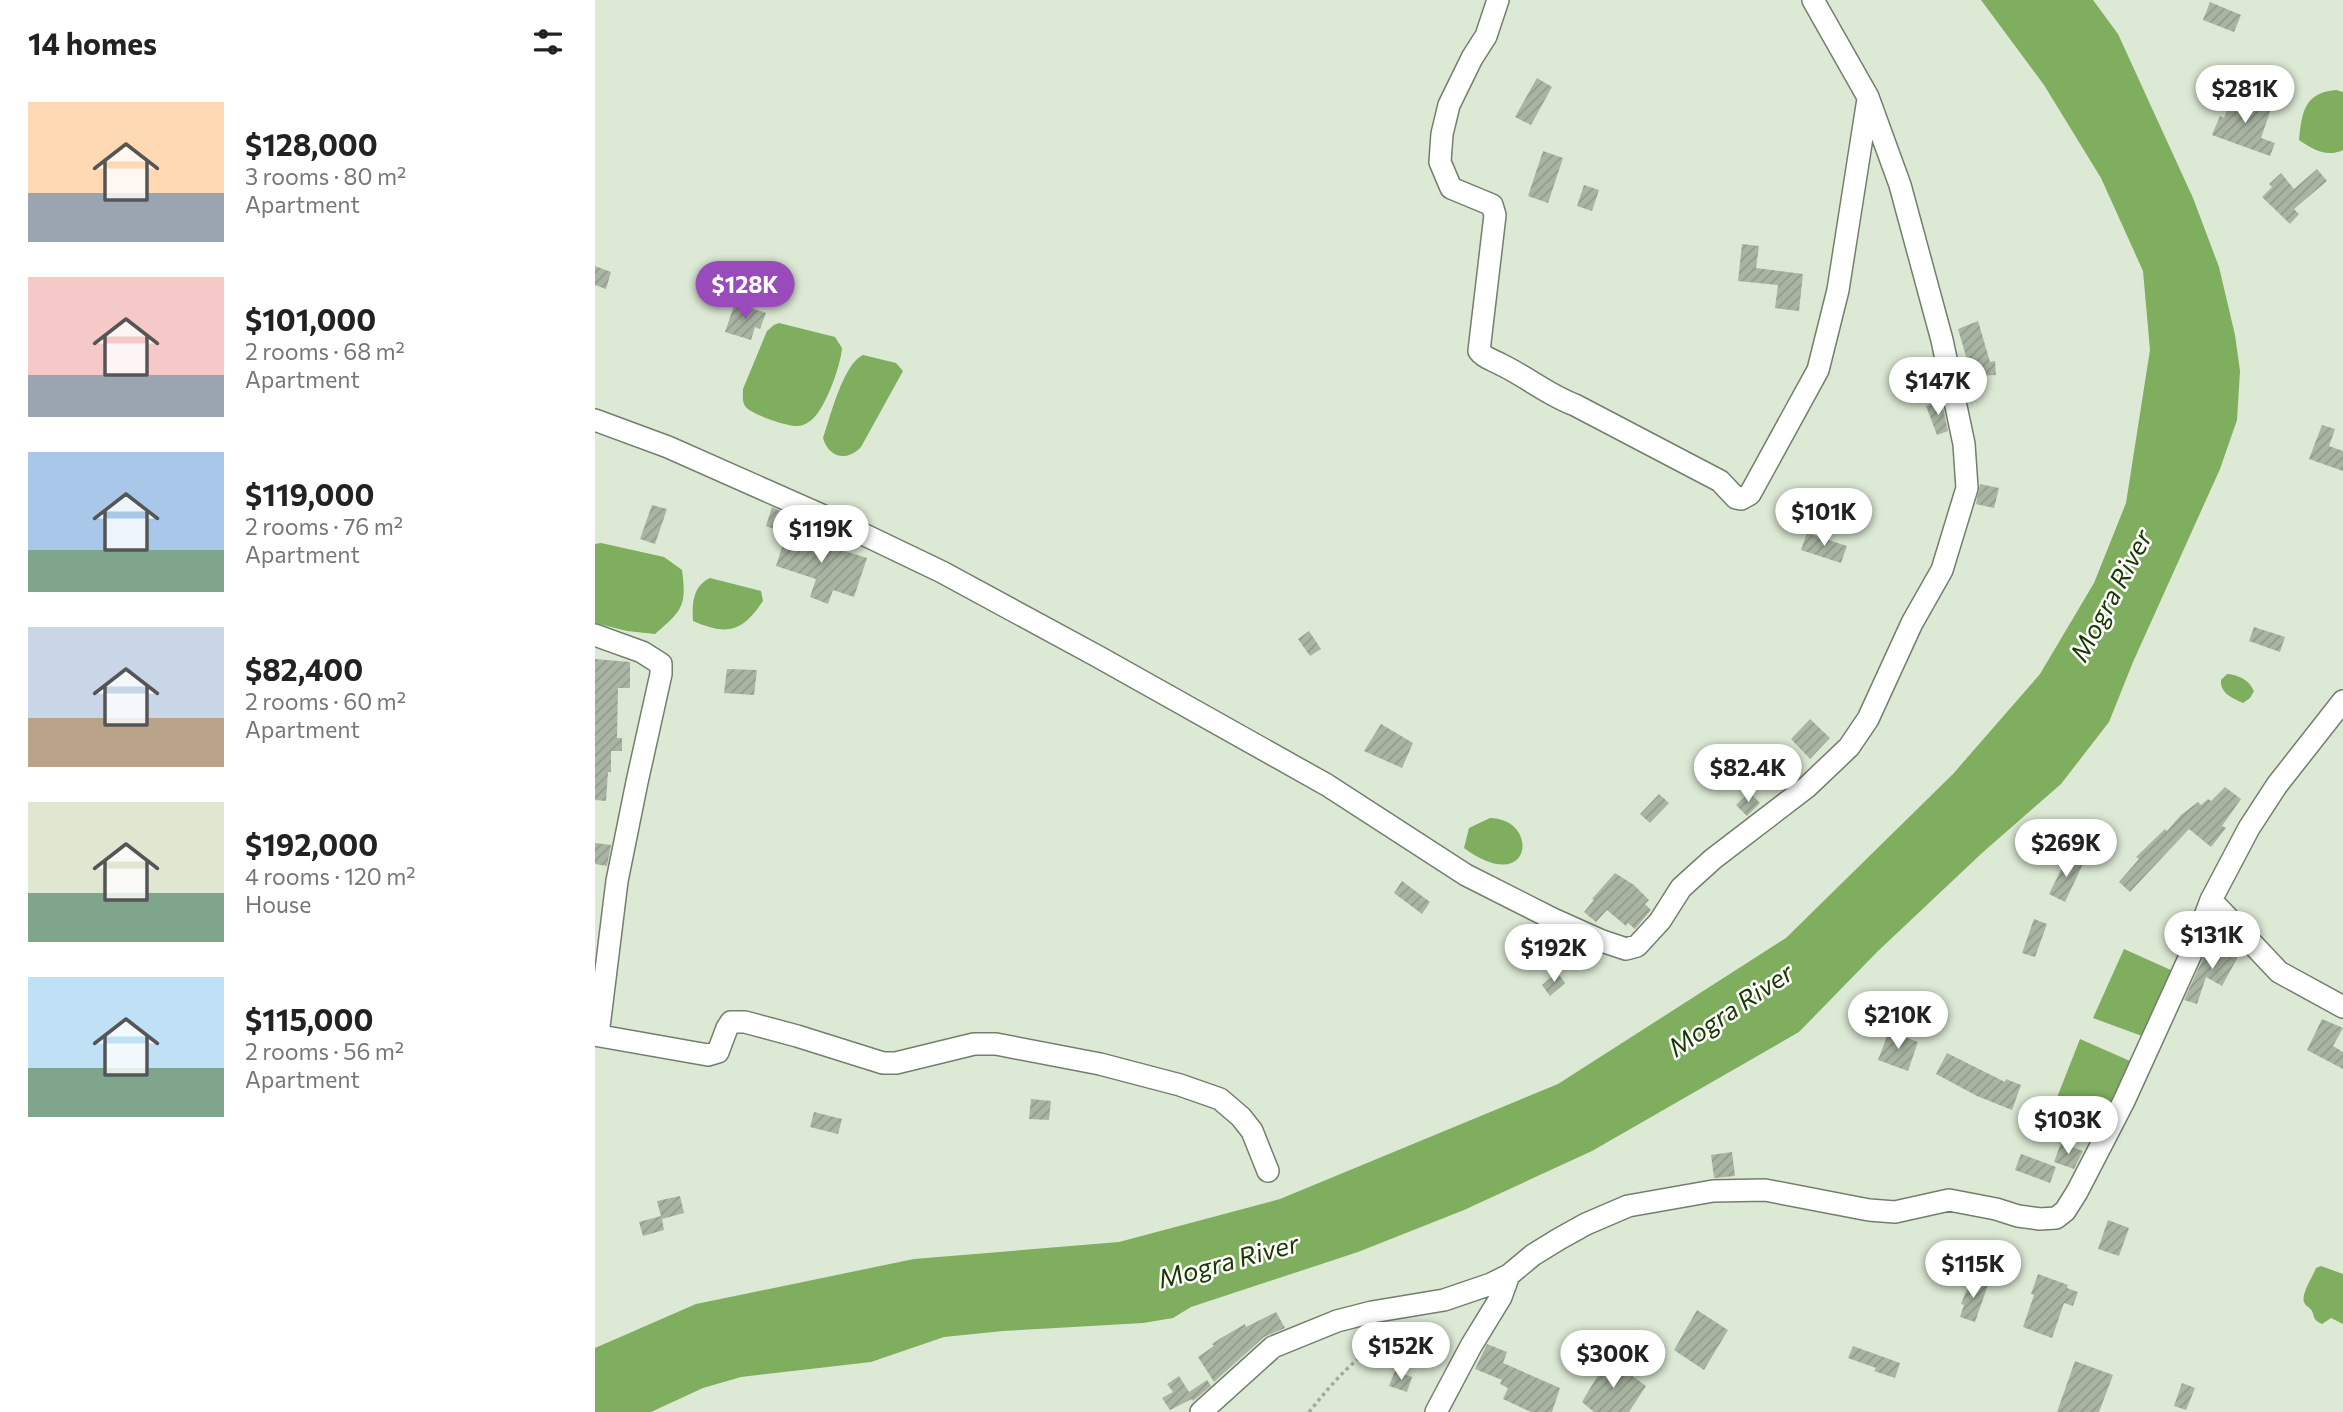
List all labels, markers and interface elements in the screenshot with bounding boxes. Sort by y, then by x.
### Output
icon: filters [529,23,567,61]
text: 14 homes [28,24,157,61]
pin: $281K [2196,66,2294,125]
text: $281K [2212,74,2278,102]
text: $128,000 [245,125,378,162]
icon: home [84,130,168,214]
text: 3 rooms · 80 m² [245,162,406,190]
text: Apartment [245,190,360,218]
pin: $128K [696,262,794,321]
text: $128K [712,270,778,298]
text: $101,000 [245,300,376,337]
icon: home [84,305,168,389]
text: 2 rooms · 68 m² [245,337,405,365]
pin: $147K [1889,358,1987,417]
text: Apartment [245,365,360,393]
text: $147K [1905,366,1971,394]
text: $119,000 [245,475,374,512]
icon: home [84,480,168,564]
pin: $101K [1775,489,1873,548]
text: $101K [1791,497,1857,525]
pin: $119K [772,505,870,565]
text: 2 rooms · 76 m² [245,512,403,540]
text: $119K [789,514,853,542]
water label: Mogra River [2062,523,2158,666]
text: Apartment [245,540,360,568]
text: $82,400 [245,650,363,687]
icon: home [84,655,168,739]
text: 2 rooms · 60 m² [245,687,406,715]
text: Apartment [245,715,360,743]
pin: $82.4K [1691,744,1805,804]
text: $82.4K [1710,753,1786,781]
pin: $269K [2017,820,2115,879]
text: $192,000 [245,825,378,862]
text: $269K [2031,828,2101,856]
icon: home [84,830,168,914]
text: 4 rooms · 120 m² [245,862,416,890]
text: House [245,890,311,918]
pin: $131K [2163,912,2261,971]
text: $131K [2180,920,2244,948]
pin: $192K [1505,925,1603,984]
text: $192K [1521,933,1587,961]
water label: Mogra River [1661,955,1800,1062]
pin: $210K [1849,992,1947,1051]
text: $115,000 [245,1000,373,1037]
text: $210K [1864,1000,1932,1028]
icon: home [84,1005,168,1089]
text: 2 rooms · 56 m² [245,1037,404,1065]
text: Apartment [245,1065,360,1093]
pin: $103K [2019,1096,2117,1156]
text: $103K [2034,1105,2102,1133]
water label: Mogra River [1154,1226,1303,1294]
pin: $115K [1924,1240,2022,1300]
text: $115K [1941,1249,2005,1277]
pin: $152K [1352,1322,1450,1382]
pin: $300K [1564,1330,1662,1390]
text: $152K [1368,1331,1434,1359]
text: $300K [1576,1339,1650,1367]

